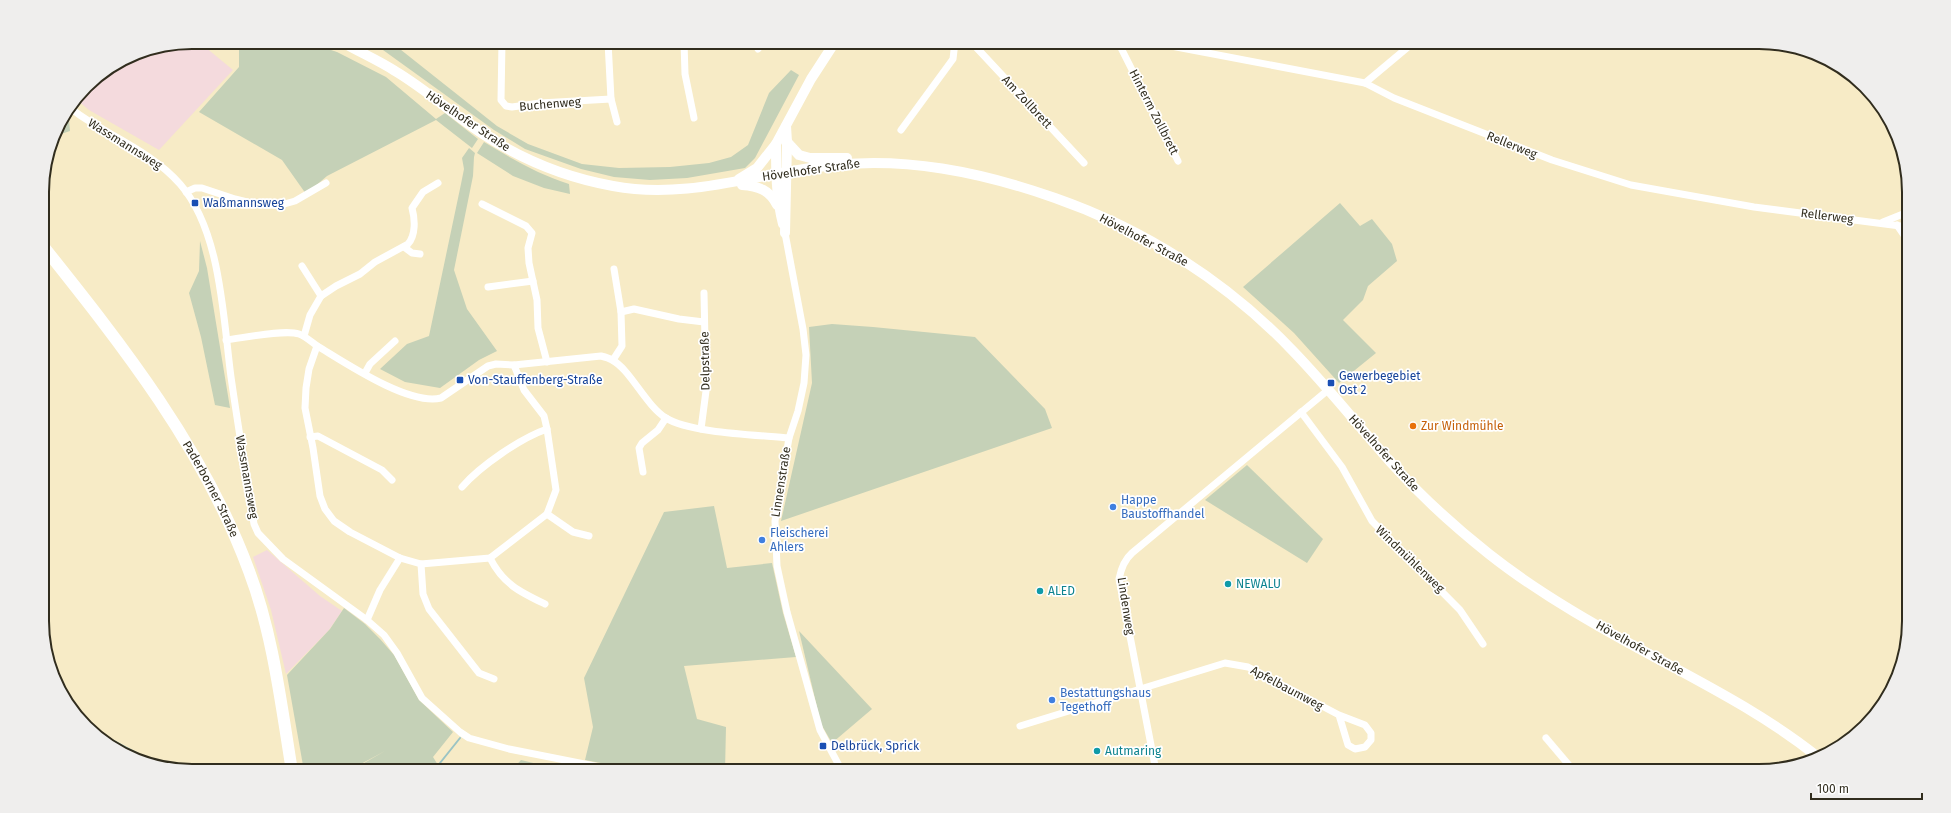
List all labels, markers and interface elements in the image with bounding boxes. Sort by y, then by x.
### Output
street label: Hinterm Zollbrett [1126,67,1182,158]
street label: Am Zollbrett [999,73,1055,132]
street label: Hövelhofer Straße [423,88,513,154]
street label: Buchenweg [519,94,582,114]
street label: Wassmannsweg [85,116,165,173]
street label: Rellerweg [1485,129,1540,162]
street label: Hövelhofer Straße [761,156,861,184]
place label: Waßmannsweg [203,196,285,210]
marker: Waßmannsweg [190,198,200,208]
street label: Rellerweg [1800,206,1855,226]
street label: Hövelhofer Straße [1097,211,1191,269]
street label: Delpstraße [697,331,713,391]
place label: Gewerbegebiet Ost 2 [1339,369,1421,397]
place label: Von-Stauffenberg-Straße [468,373,602,387]
marker: Von-Stauffenberg-Straße [455,375,465,385]
marker: Gewerbegebiet Ost 2 [1326,378,1336,388]
street label: Hövelhofer Straße [1346,412,1422,494]
place label: Zur Windmühle [1421,419,1504,433]
marker: Zur Windmühle [1408,421,1418,431]
street label: Wassmannsweg [233,434,261,521]
street label: Paderborner Straße [180,438,242,539]
street label: Linnenstraße [769,446,793,518]
place label: Happe Baustoffhandel [1121,493,1205,521]
marker: Happe Baustoffhandel [1108,502,1118,512]
street label: Windmühlenweg [1373,523,1448,596]
place label: Fleischerei Ahlers [770,526,828,554]
marker: Fleischerei Ahlers [757,535,767,545]
street label: Lindenweg [1115,576,1138,637]
place label: NEWALU [1236,577,1281,591]
marker: NEWALU [1223,579,1233,589]
place label: ALED [1048,584,1075,598]
marker: ALED [1035,586,1045,596]
street label: Hövelhofer Straße [1593,618,1687,678]
street label: Apfelbaumweg [1248,663,1326,713]
place label: Bestattungshaus Tegethoff [1060,686,1151,714]
marker: Bestattungshaus Tegethoff [1047,695,1057,705]
place label: Delbrück, Sprick [831,739,920,753]
marker: Delbrück, Sprick [818,741,828,751]
place label: Autmaring [1105,744,1162,758]
marker: Autmaring [1092,746,1102,756]
scale bar [1811,775,1922,801]
text: 100 m [1817,782,1849,796]

